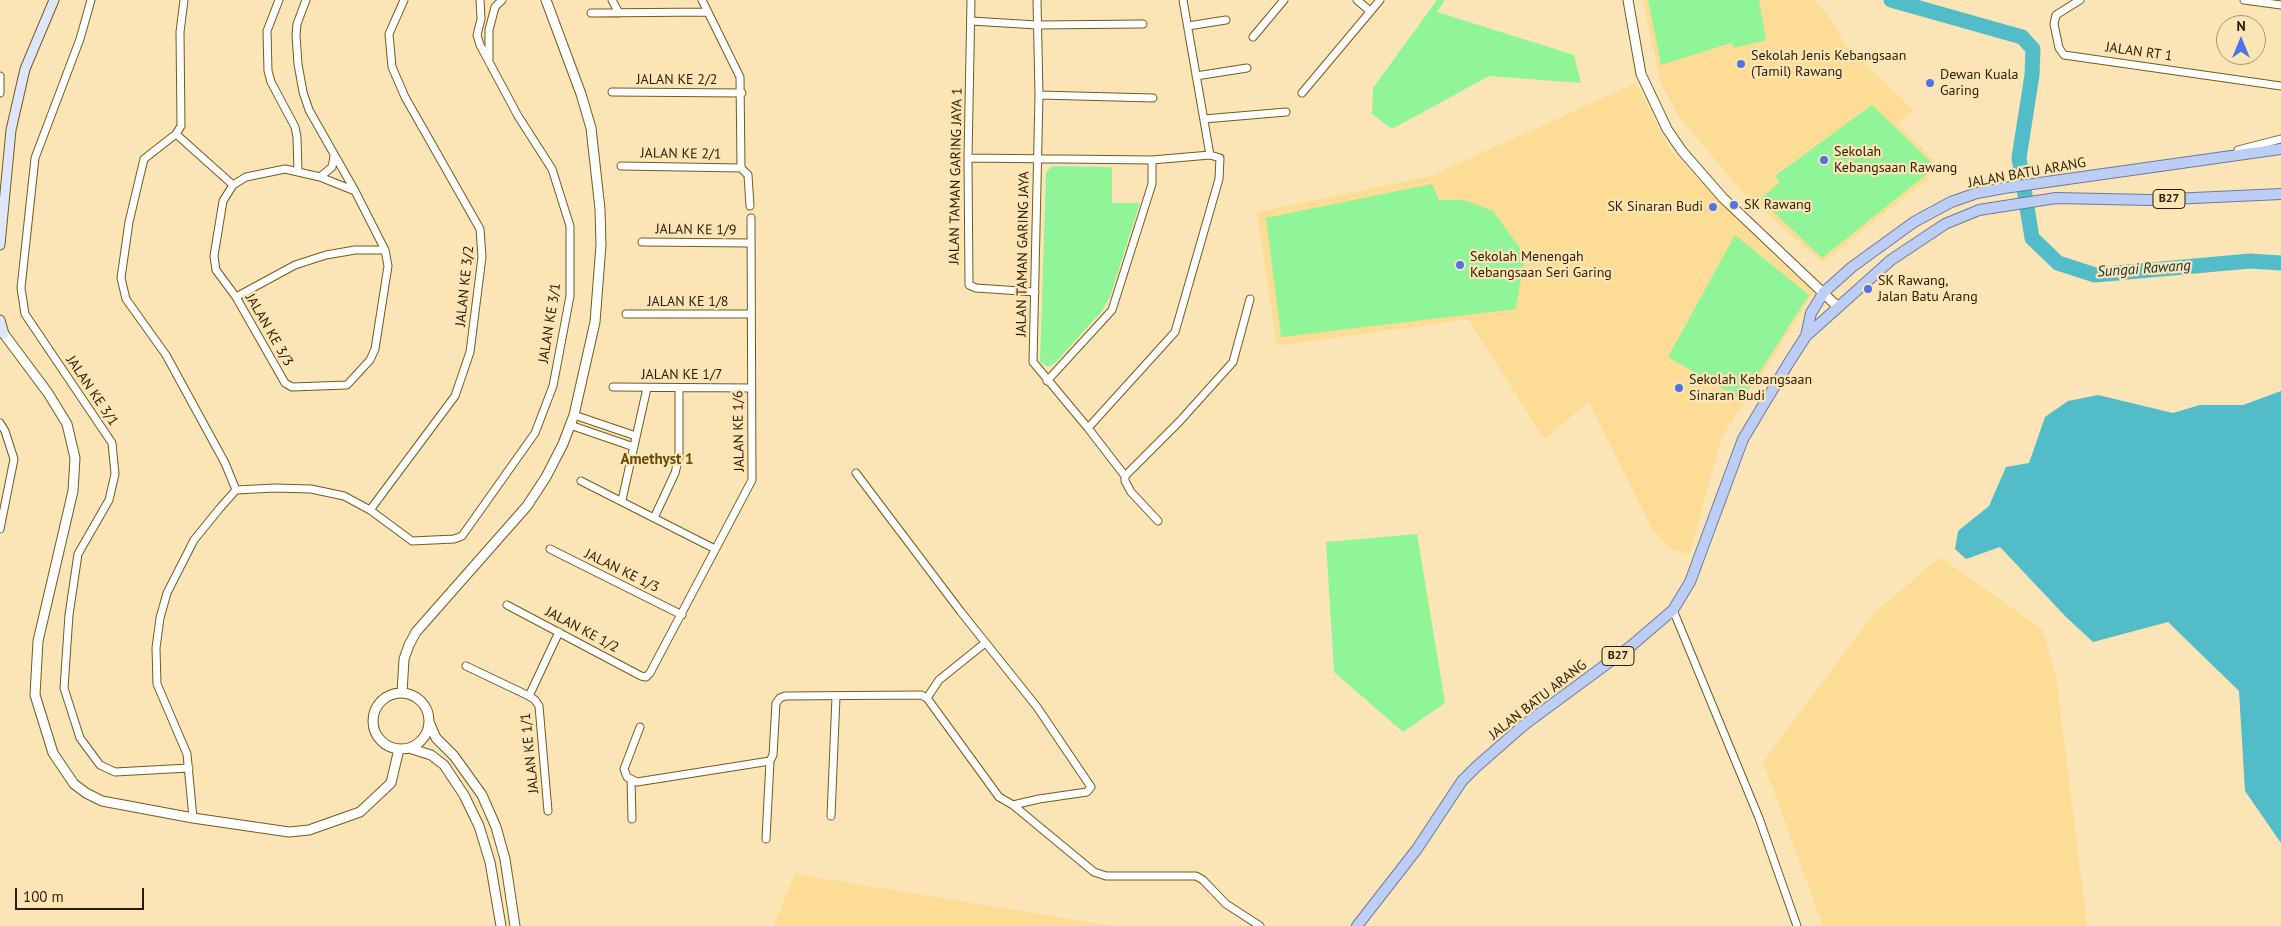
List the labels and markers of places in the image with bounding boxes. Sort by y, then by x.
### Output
place label: Sekolah Jenis Kebangsaan (Tamil) Rawang [1751,48,1906,80]
marker: Sekolah Jenis Kebangsaan (Tamil) Rawang [1735,58,1747,70]
place label: Dewan Kuala Garing [1940,67,2018,100]
marker: Dewan Kuala Garing [1924,77,1936,89]
place label: Sekolah Kebangsaan Rawang [1834,144,1957,176]
marker: Sekolah Kebangsaan Rawang [1818,154,1830,166]
place label: SK Rawang [1744,197,1811,213]
place label: SK Sinaran Budi [1607,199,1703,215]
marker: SK Rawang [1728,199,1740,211]
marker: SK Sinaran Budi [1707,201,1719,213]
place label: Sekolah Menengah Kebangsaan Seri Garing [1470,249,1612,282]
marker: Sekolah Menengah Kebangsaan Seri Garing [1454,259,1466,271]
place label: SK Rawang, Jalan Batu Arang [1878,273,1978,306]
marker: SK Rawang, Jalan Batu Arang [1862,283,1874,295]
place label: Sekolah Kebangsaan Sinaran Budi [1689,372,1812,404]
marker: Sekolah Kebangsaan Sinaran Budi [1673,382,1685,394]

